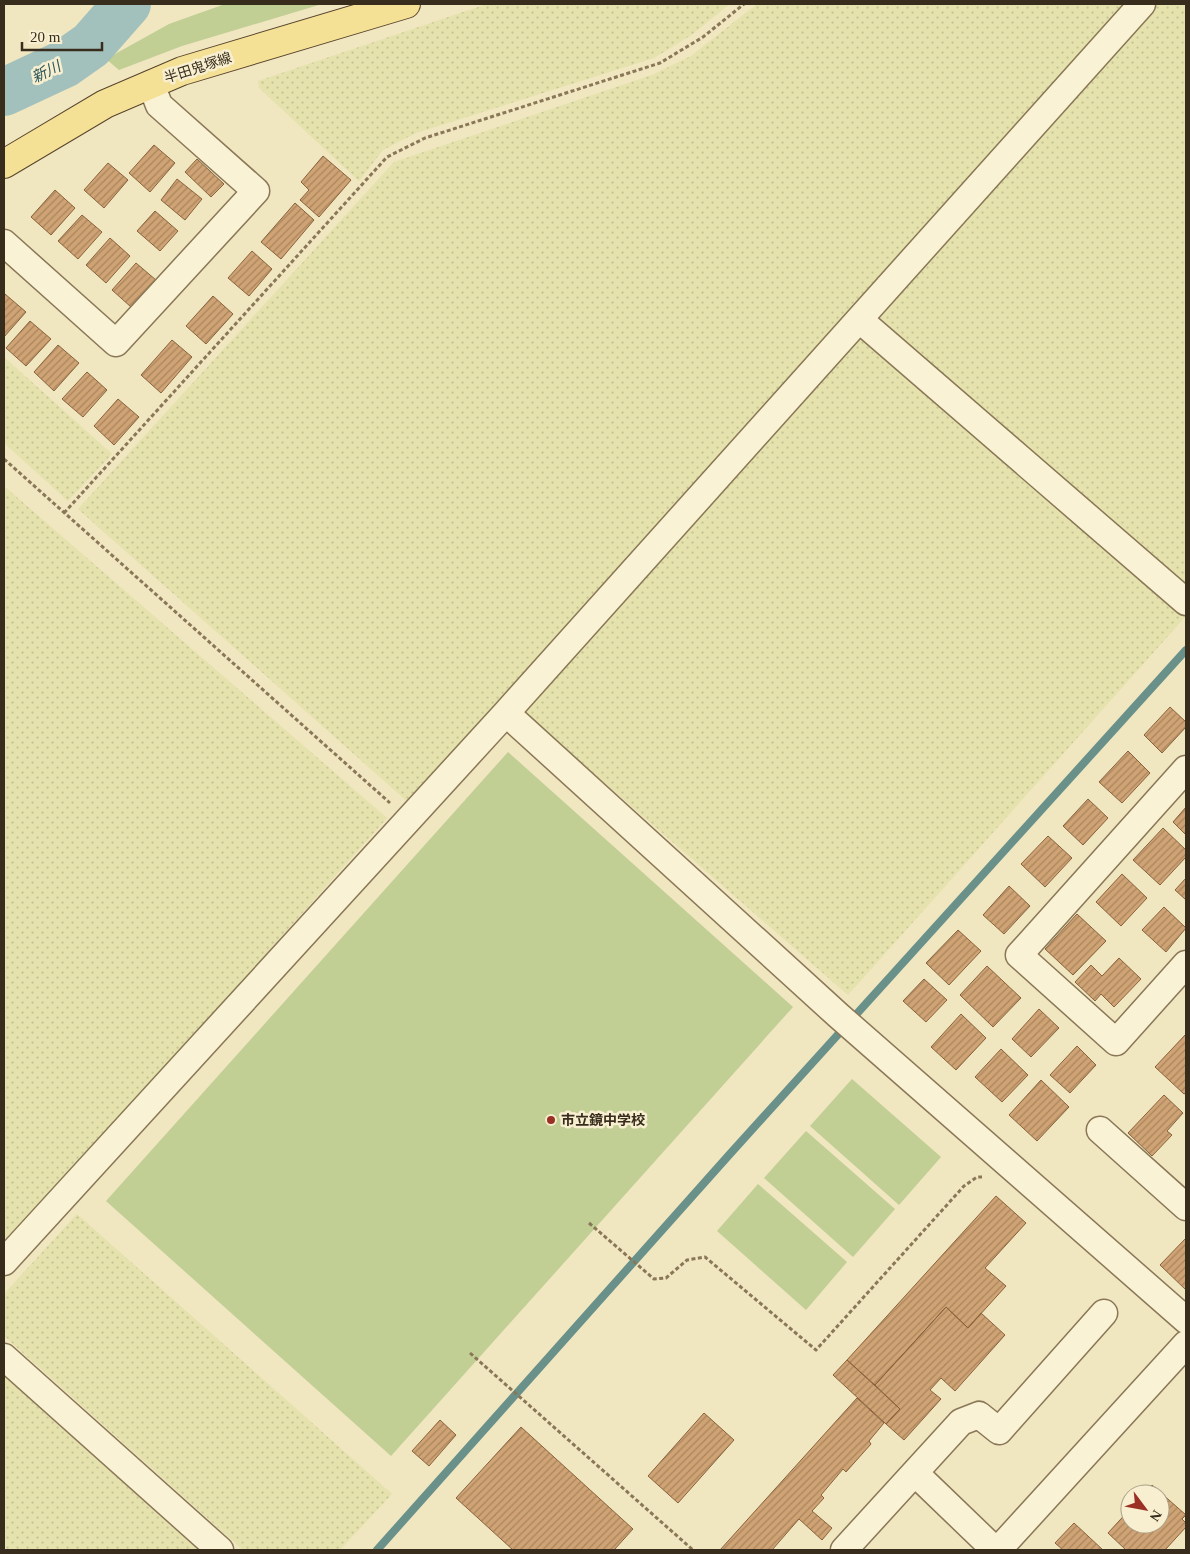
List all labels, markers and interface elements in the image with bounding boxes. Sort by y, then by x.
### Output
scale bar [22,20,102,52]
text: 20 m [30,29,61,45]
street label: 半田鬼塚線 [162,50,234,86]
water label: 新川 [29,57,65,86]
place label: 市立鏡中学校 [561,1113,645,1128]
marker: 市立鏡中学校 [545,1114,557,1126]
north arrow [1120,1484,1170,1534]
text: N [1147,1507,1165,1524]

